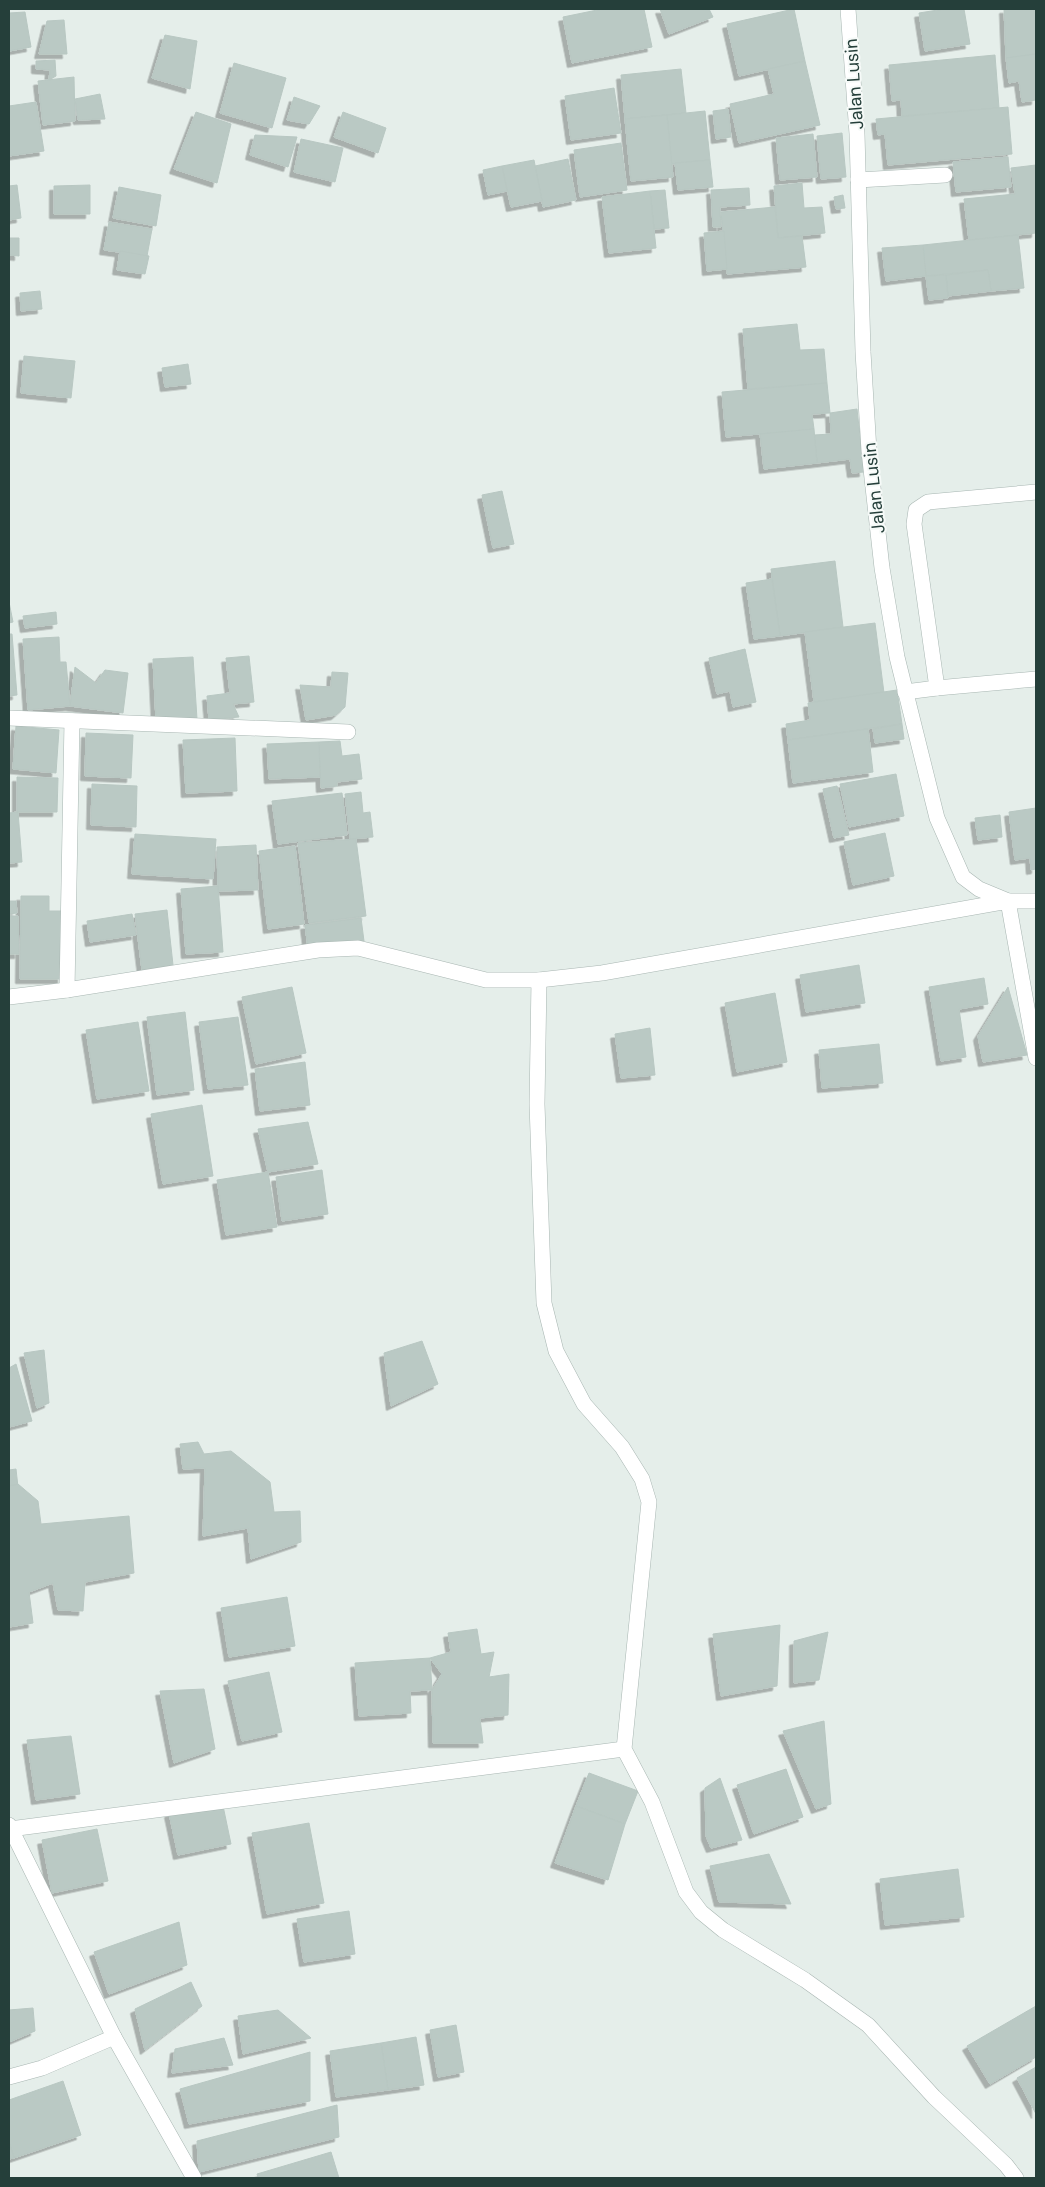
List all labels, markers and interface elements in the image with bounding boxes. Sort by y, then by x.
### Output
street label: Jalan Lusin [839,38,869,130]
street label: Jalan Lusin [857,441,891,535]

